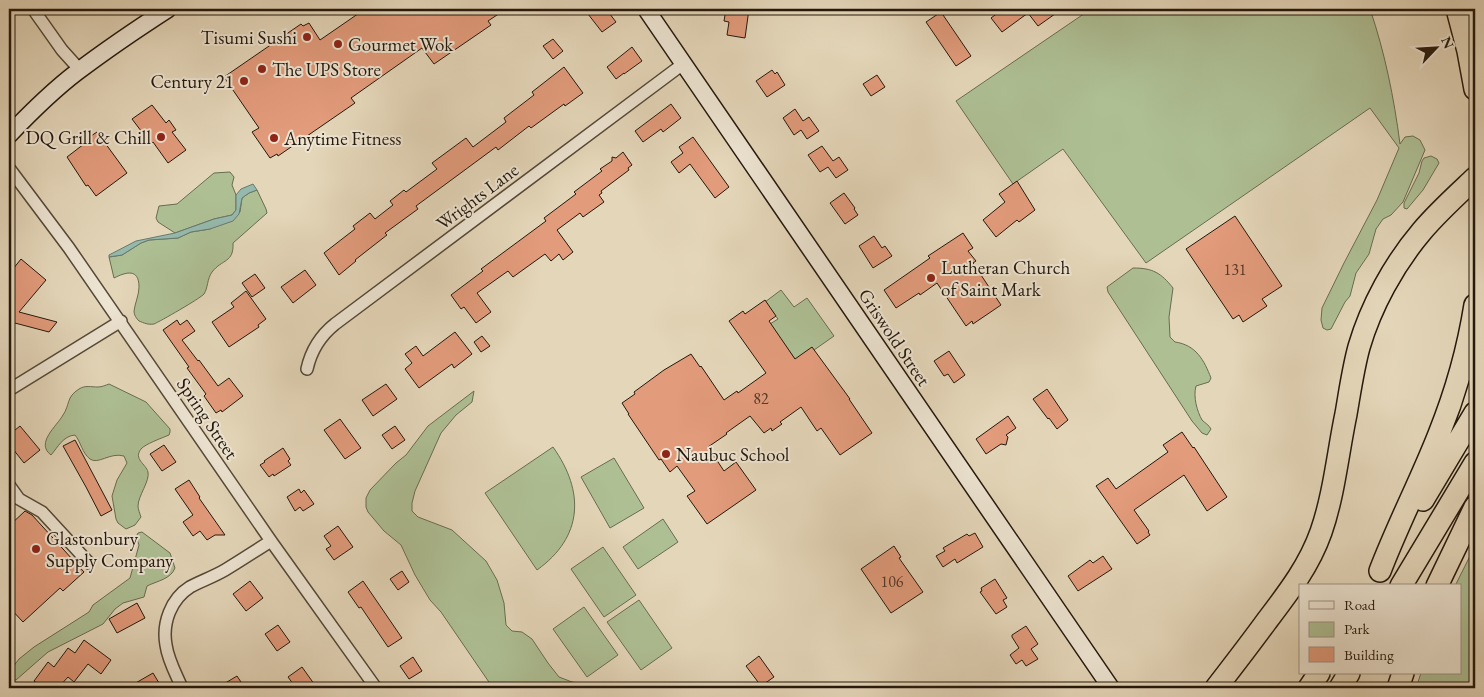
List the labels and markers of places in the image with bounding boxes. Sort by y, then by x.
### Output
place label: Tisumi Sushi [201,25,297,50]
marker: Tisumi Sushi [301,31,313,43]
place label: Gourmet Wok [348,32,454,57]
marker: Gourmet Wok [332,38,344,50]
place label: The UPS Store [272,57,381,82]
marker: The UPS Store [256,63,268,75]
place label: Century 21 [150,69,234,94]
marker: Century 21 [238,75,250,87]
place label: DQ Grill & Chill [25,125,151,150]
place label: Anytime Fitness [283,126,401,151]
marker: DQ Grill & Chill [155,131,167,143]
marker: Anytime Fitness [268,132,280,144]
place label: Lutheran Church of Saint Mark [941,255,1070,302]
marker: Lutheran Church of Saint Mark [925,272,937,284]
place label: Naubuc School [676,442,790,467]
marker: Naubuc School [660,448,672,460]
place label: Glastonbury Supply Company [46,526,174,573]
marker: Glastonbury Supply Company [30,543,42,555]

